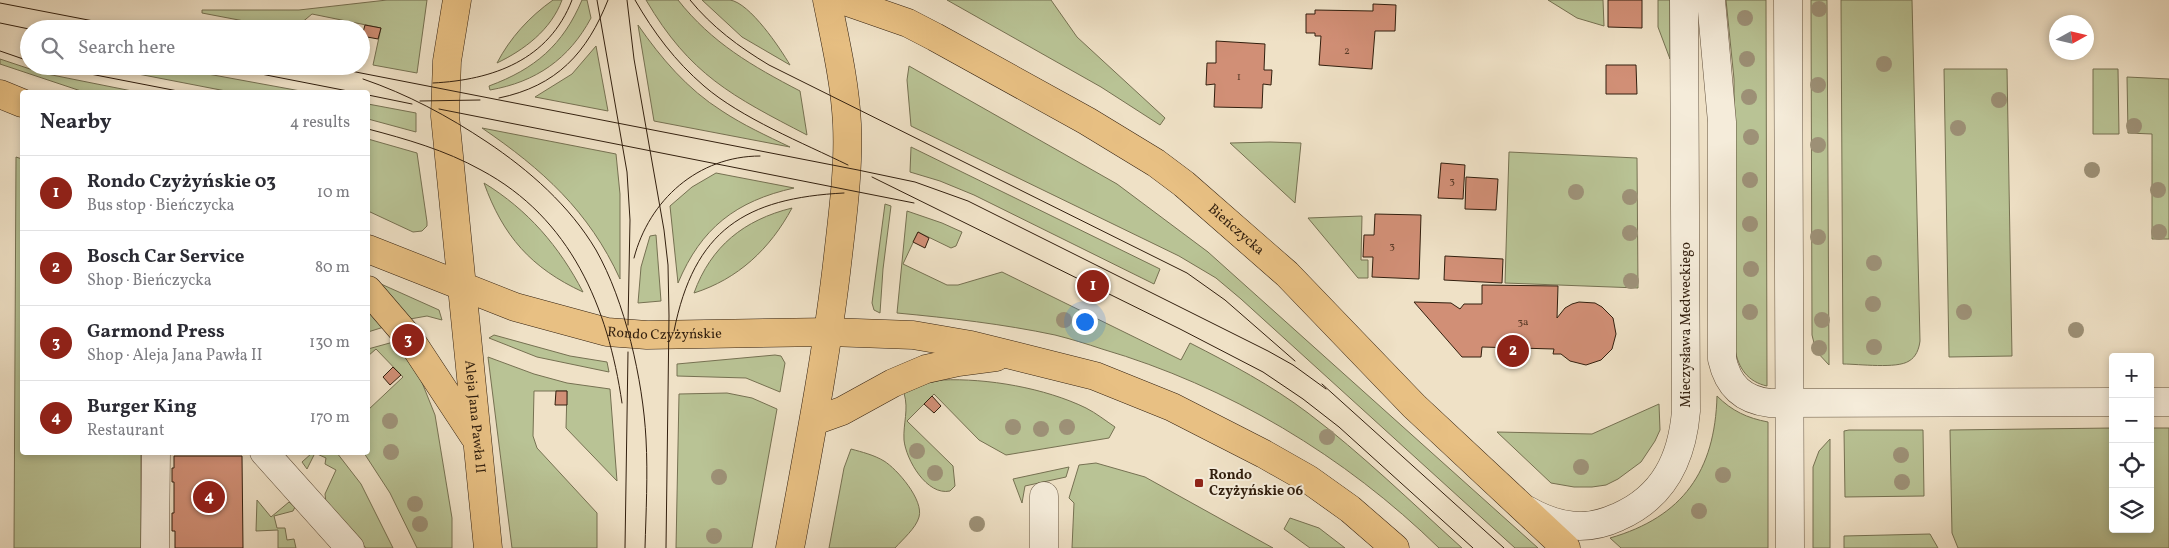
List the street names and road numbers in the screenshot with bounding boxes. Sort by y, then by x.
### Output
street label: Bieńczycka [1204,200,1268,260]
street label: Mieczysława Medweckiego [1677,242,1696,408]
street label: Rondo Czyżyńskie [607,323,722,345]
street label: Aleja Jana Pawła II [460,359,490,474]

